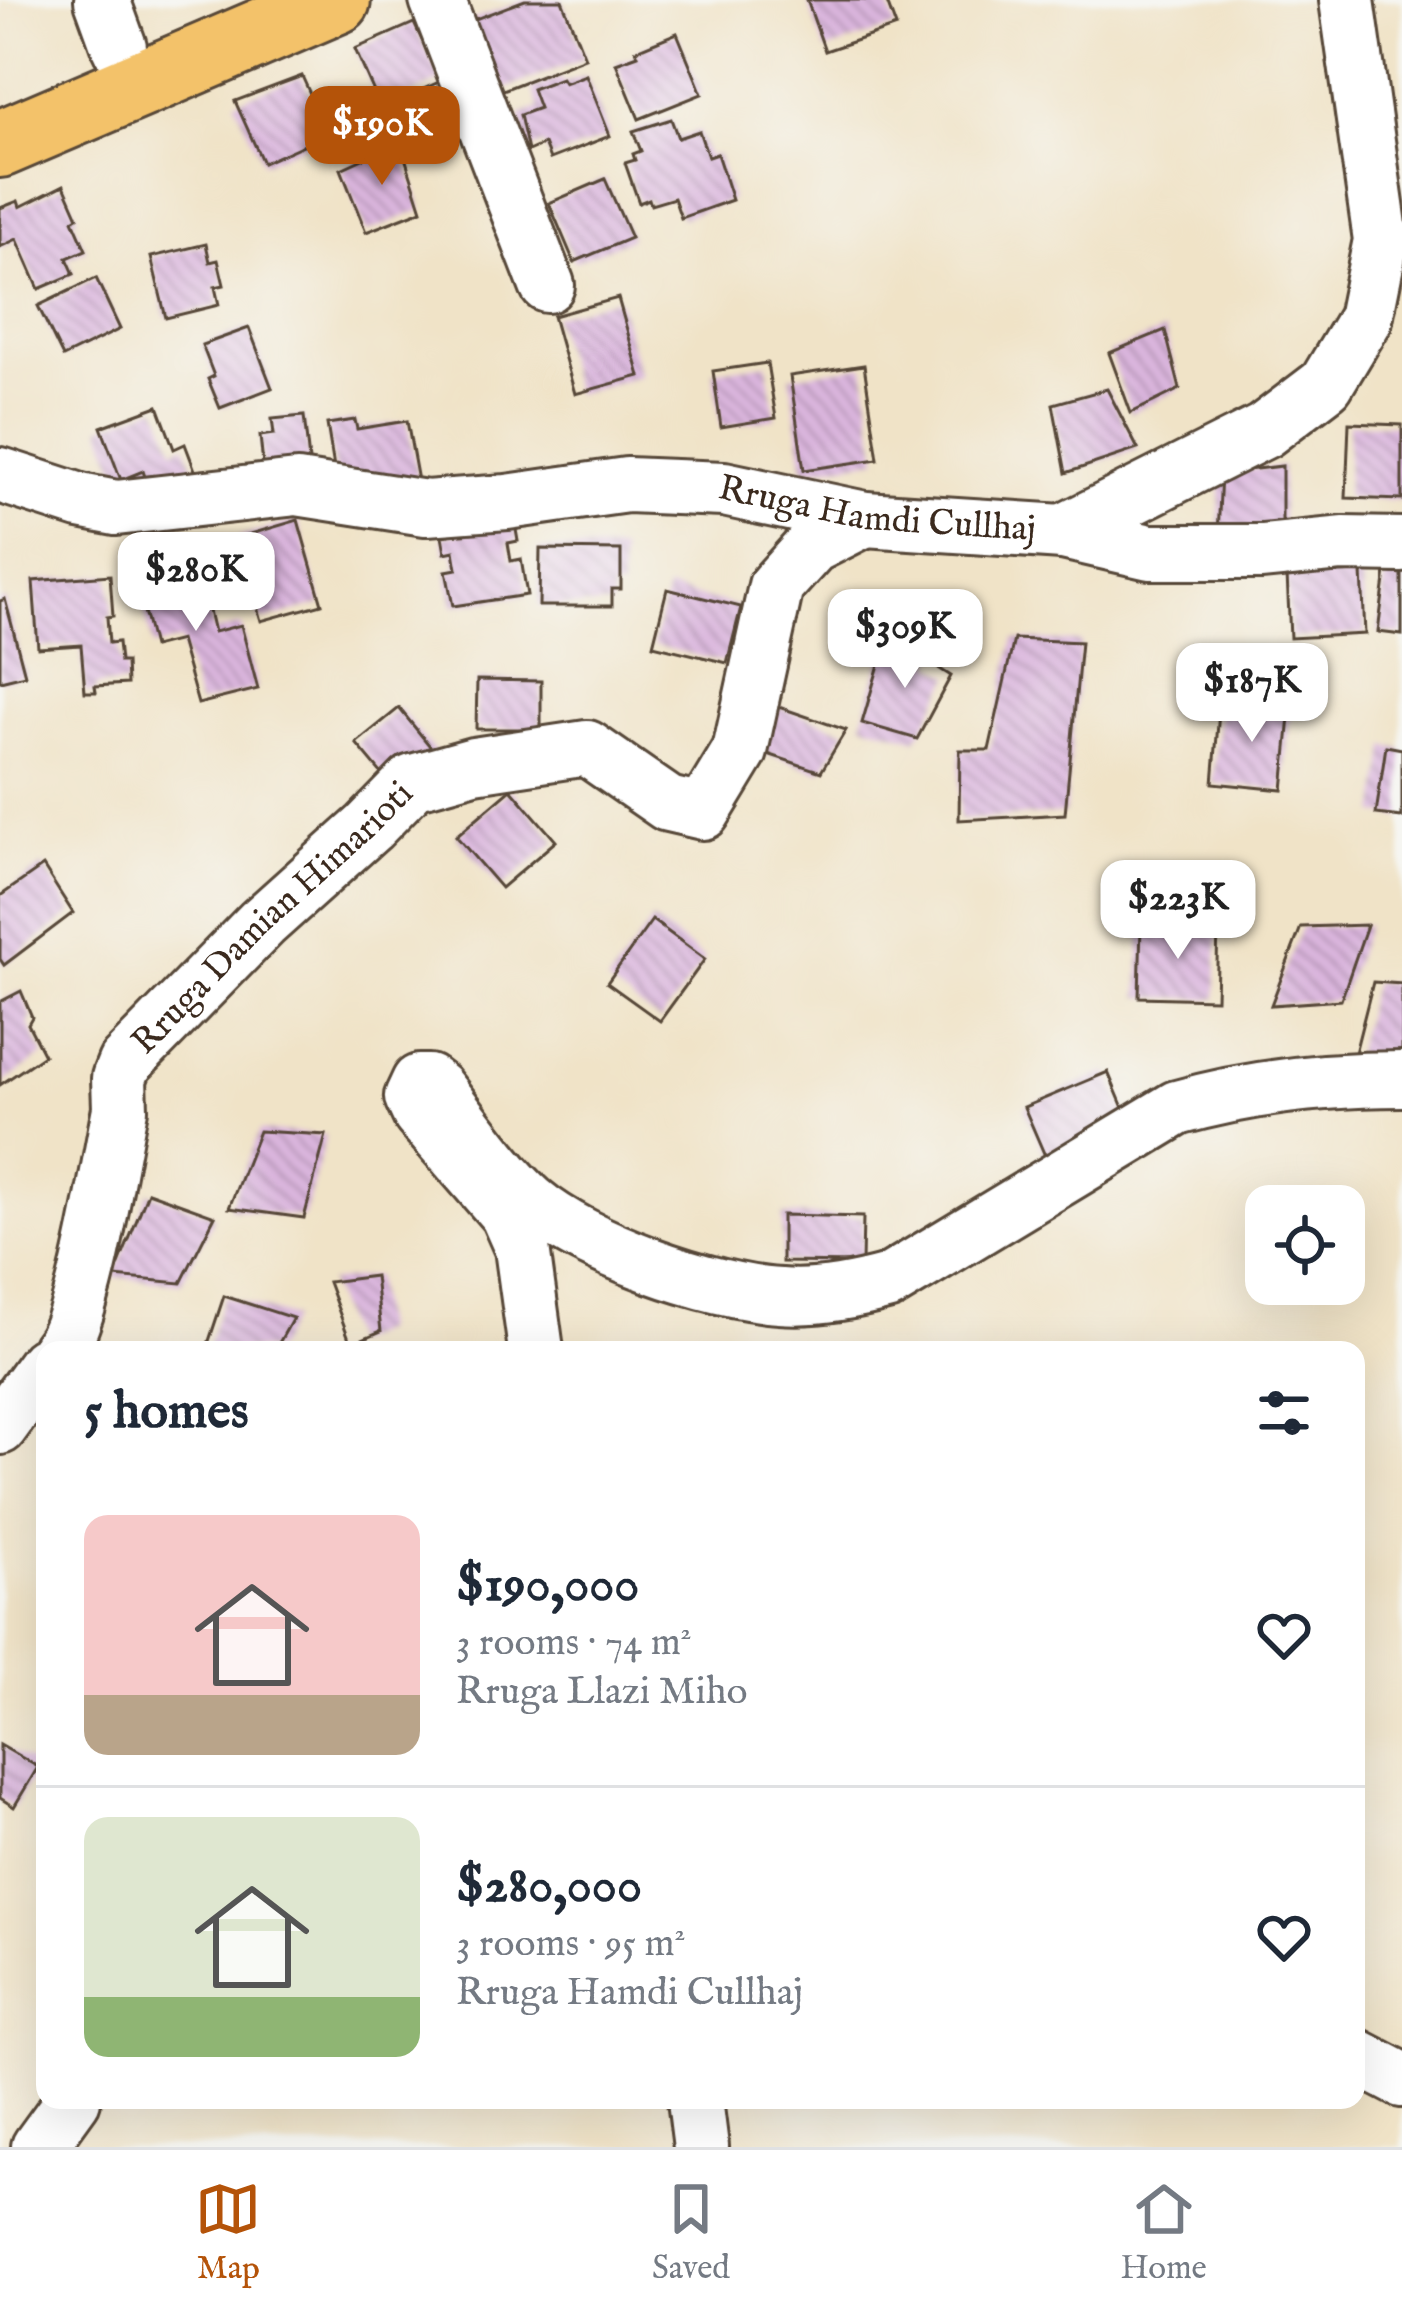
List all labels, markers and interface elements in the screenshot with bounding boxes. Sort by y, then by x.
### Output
pin: $190K [298,86,466,188]
text: $190K [332,100,432,149]
street label: Rruga Hamdi Cullhaj [714,465,1037,553]
pin: $280K [112,532,280,634]
text: $280K [145,546,247,595]
pin: $309K [821,589,989,691]
text: $309K [855,603,955,652]
pin: $187K [1168,643,1336,745]
text: $187K [1203,657,1301,706]
street label: Rruga Damian Himarioti [122,772,424,1065]
pin: $223K [1094,860,1262,962]
text: $223K [1128,874,1228,923]
map controls [1245,1185,1365,1305]
button: locate [1245,1185,1365,1305]
icon: filters [1251,1380,1317,1446]
text: 5 homes [84,1381,249,1446]
text: $190,000 [456,1554,639,1619]
icon: home [180,1563,324,1707]
icon: heart [1251,1602,1317,1668]
text: 3 rooms · 74 m² [456,1619,692,1668]
text: Rruga Llazi Miho [456,1668,748,1717]
text: $280,000 [456,1855,642,1920]
icon: home [180,1865,324,2009]
icon: heart [1251,1904,1317,1970]
text: 3 rooms · 95 m² [456,1920,686,1969]
text: Rruga Hamdi Cullhaj [456,1969,803,2018]
tab: Map [195,2176,261,2290]
tab: Saved [652,2176,730,2290]
tab: Home [1121,2176,1207,2290]

